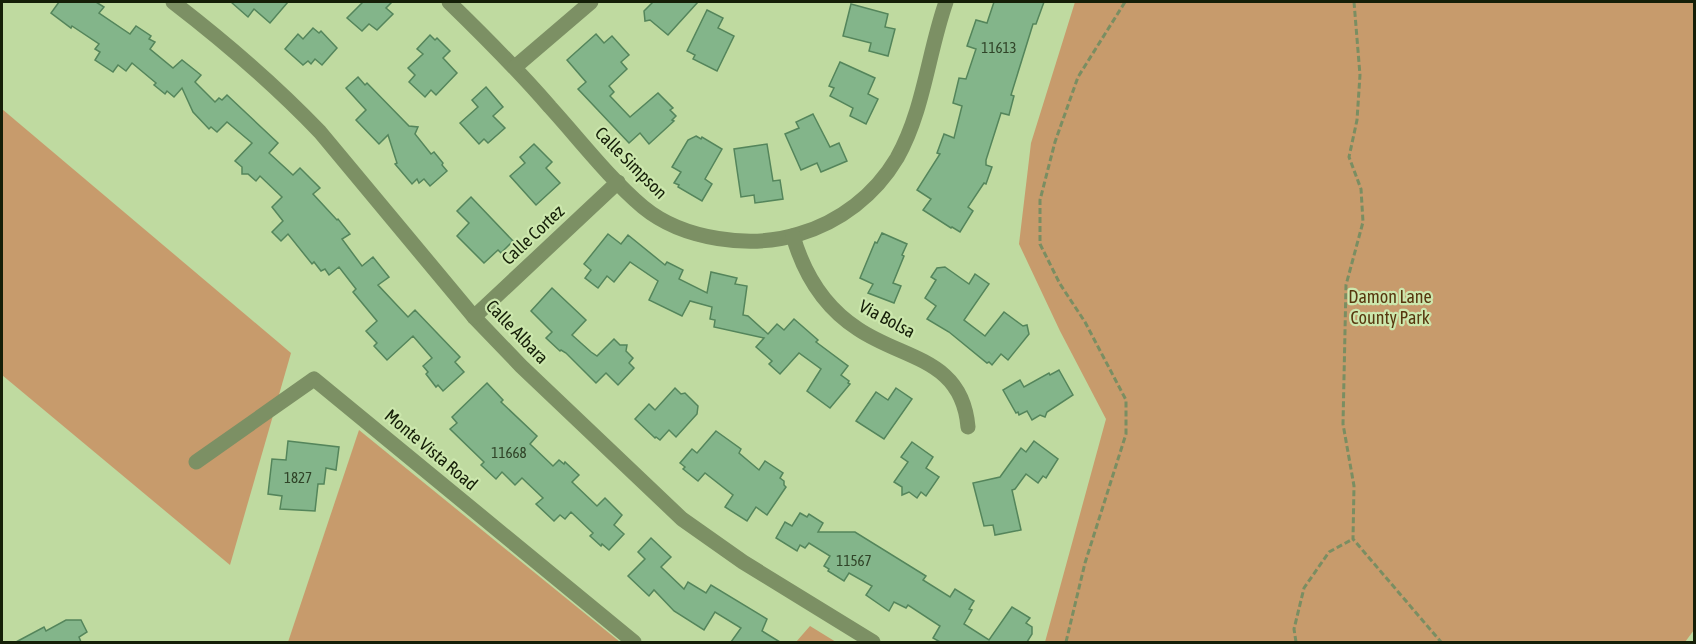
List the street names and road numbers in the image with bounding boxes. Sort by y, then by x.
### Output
street label: Calle Simpson [591,122,672,203]
street label: Calle Cortez [497,200,569,269]
street label: Calle Albara [482,295,553,368]
street label: Via Bolsa [856,295,919,342]
street label: Monte Vista Road [381,405,482,494]

